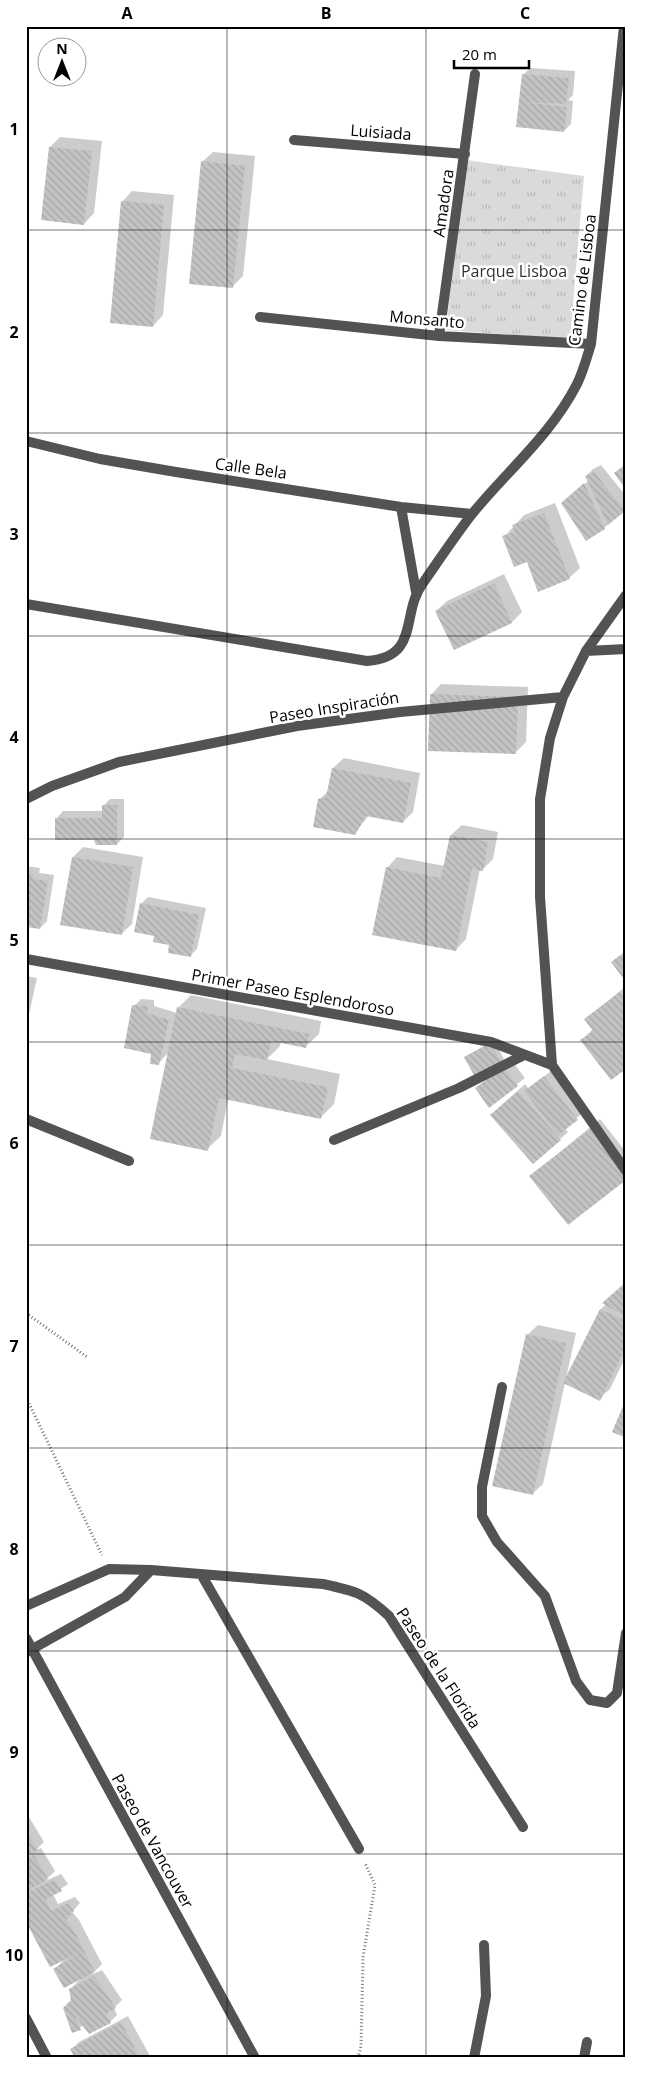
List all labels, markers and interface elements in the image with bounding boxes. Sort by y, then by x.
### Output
text: A [121,2,133,24]
text: B [321,2,331,24]
text: C [520,2,530,24]
north arrow [38,38,88,88]
scale bar [454,38,530,70]
text: N [56,39,68,58]
text: 20 m [462,44,497,64]
text: 1 [9,118,19,140]
street label: Luisiada [350,119,412,145]
street label: Amadora [427,167,459,239]
street label: Camino de Lisboa [563,213,601,347]
park label: Parque Lisboa [461,260,567,282]
street label: Monsanto [388,305,466,333]
text: 2 [9,321,19,343]
street label: Calle Bela [214,452,288,484]
text: 3 [9,523,19,545]
street label: Paseo Inspiración [267,686,401,728]
text: 4 [9,726,19,748]
text: 5 [9,929,19,951]
street label: Primer Paseo Esplendoroso [190,963,396,1021]
text: 6 [9,1132,19,1154]
text: 7 [9,1335,19,1357]
text: 8 [9,1538,19,1560]
street label: Paseo de la Florida [392,1603,486,1733]
text: 9 [9,1741,19,1763]
street label: Paseo de Vancouver [107,1770,199,1913]
text: 10 [5,1944,23,1966]

